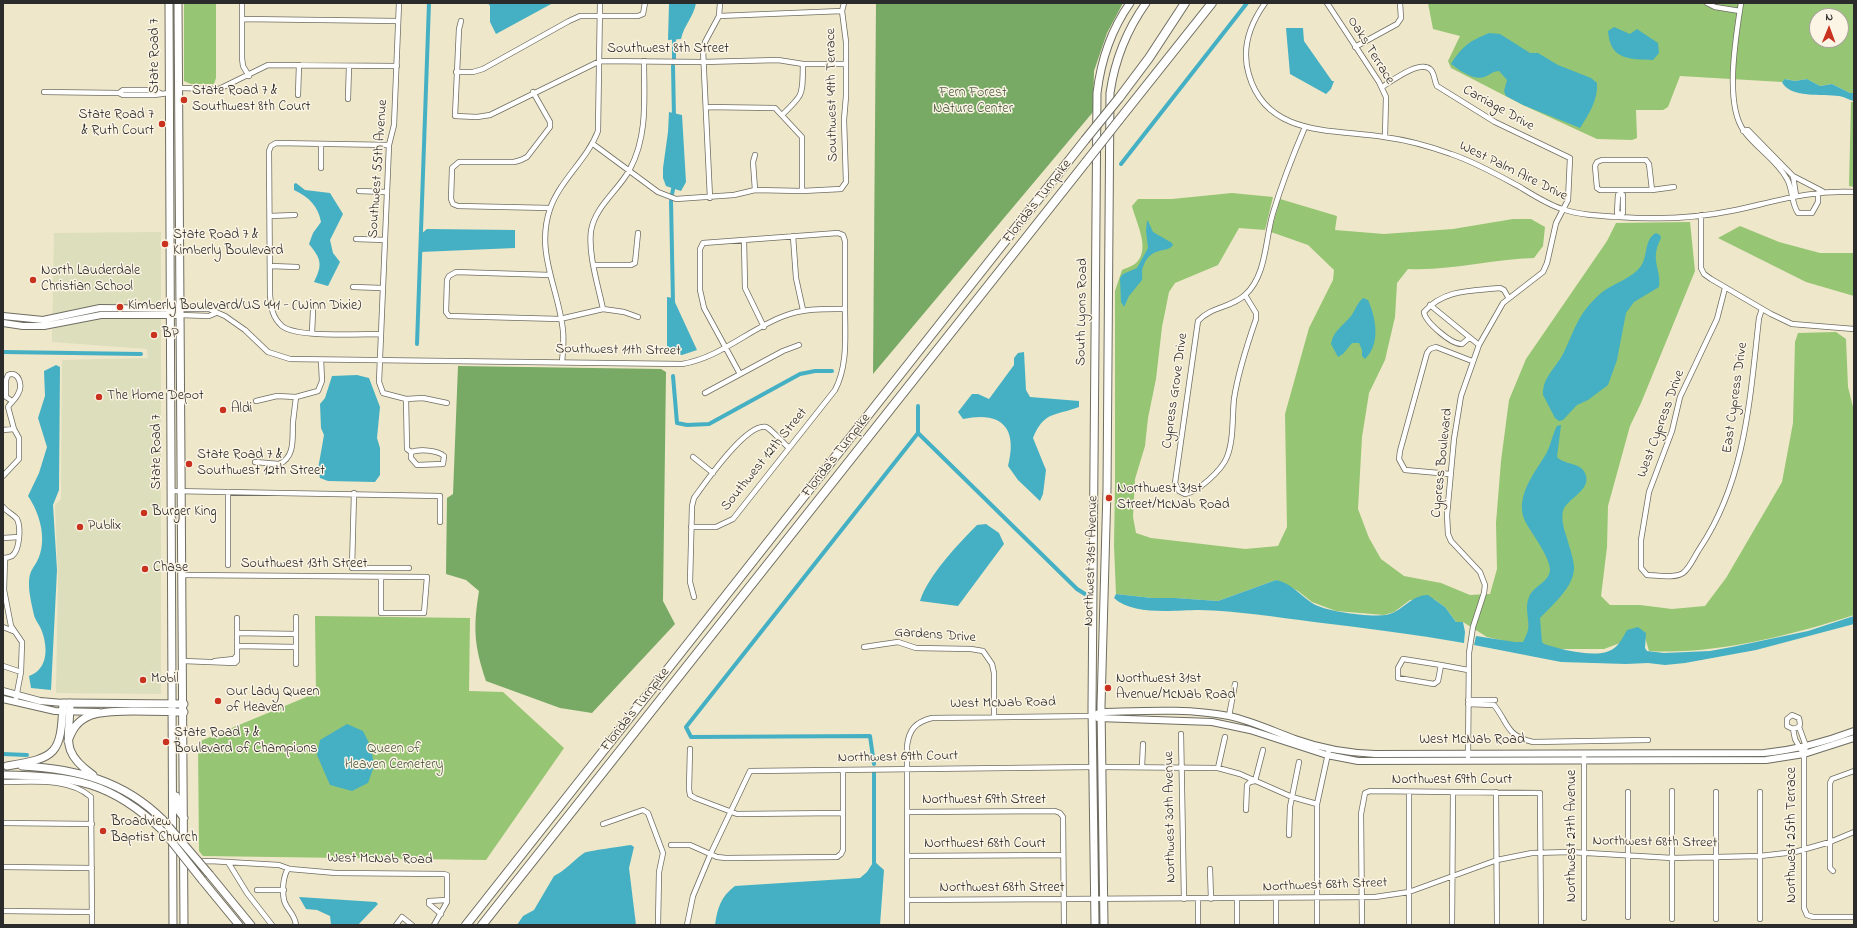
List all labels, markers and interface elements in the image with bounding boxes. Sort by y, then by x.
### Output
north arrow [1809,8,1849,48]
text: N [1825,9,1833,25]
street label: Oaks Terrace [1343,14,1397,88]
street label: State Road 7 [148,18,164,94]
street label: Southwest 49th Terrace [823,28,843,162]
street label: Southwest 8th Street [607,42,729,58]
street label: Carriage Drive [1459,82,1537,136]
place label: State Road 7 & Southwest 8th Court [192,84,310,116]
park label: Fern Forest Nature Center [933,86,1013,118]
marker: State Road 7 & Southwest 8th Court [179,95,189,105]
street label: Southwest 55th Avenue [366,99,392,239]
place label: State Road 7 & Ruth Court [79,108,154,140]
marker: State Road 7 & Ruth Court [157,119,167,129]
street label: West Palm Aire Drive [1456,138,1570,206]
street label: Florida's Turnpike [1000,157,1076,247]
place label: State Road 7 & Kimberly Boulevard [173,228,283,260]
marker: State Road 7 & Kimberly Boulevard [160,239,170,249]
street label: South Lyons Road [1074,258,1092,366]
place label: North Lauderdale Christian School [41,264,140,296]
marker: North Lauderdale Christian School [28,275,38,285]
place label: Kimberly Boulevard/US 441 - (Winn Dixie) [128,299,361,315]
marker: Kimberly Boulevard/US 441 - (Winn Dixie) [115,302,125,312]
place label: BP [162,327,179,343]
marker: BP [149,330,159,340]
street label: Cypress Grove Drive [1160,332,1192,450]
street label: East Cypress Drive [1720,341,1752,455]
street label: Southwest 11th Street [555,342,681,360]
street label: West Cypress Drive [1635,368,1689,480]
place label: The Home Depot [107,389,204,405]
marker: The Home Depot [94,392,104,402]
place label: Aldi [231,402,252,418]
marker: Aldi [218,405,228,415]
street label: Southwest 12th Street [718,405,812,515]
street label: Cypress Boulevard [1429,407,1457,519]
street label: Florida's Turnpike [799,411,875,501]
street label: State Road 7 [150,414,166,490]
place label: State Road 7 & Southwest 12th Street [197,448,325,480]
marker: State Road 7 & Southwest 12th Street [184,459,194,469]
place label: Northwest 31st Street/McNab Road [1117,482,1230,514]
marker: Northwest 31st Street/McNab Road [1104,493,1114,503]
street label: Northwest 31st Avenue [1081,495,1103,627]
place label: Burger King [152,505,217,521]
marker: Burger King [139,508,149,518]
place label: Publix [88,519,121,535]
marker: Publix [75,522,85,532]
street label: Southwest 13th Street [241,557,367,573]
place label: Chase [153,561,188,577]
marker: Chase [140,564,150,574]
street label: Gardens Drive [894,625,976,647]
street label: Florida's Turnpike [598,665,674,755]
place label: Mobil [151,672,179,688]
place label: Northwest 31st Avenue/McNab Road [1116,672,1235,704]
marker: Mobil [138,675,148,685]
marker: Northwest 31st Avenue/McNab Road [1103,683,1113,693]
place label: Our Lady Queen of Heaven [226,685,319,718]
street label: West McNab Road [950,695,1056,713]
marker: Our Lady Queen of Heaven [213,696,223,706]
place label: State Road 7 & Boulevard of Champions [174,726,317,758]
street label: West McNab Road [1419,733,1525,749]
marker: State Road 7 & Boulevard of Champions [161,737,171,747]
park label: Queen of Heaven Cemetery [345,742,443,774]
street label: Northwest 69th Court [838,749,958,767]
street label: Northwest 30th Avenue [1161,751,1181,883]
street label: Northwest 25th Terrace [1785,767,1801,903]
street label: Northwest 27th Avenue [1565,770,1581,902]
street label: Northwest 69th Court [1392,773,1512,789]
street label: Northwest 69th Street [922,793,1046,809]
place label: Broadview Baptist Church [111,815,198,848]
marker: Broadview Baptist Church [98,826,108,836]
street label: Northwest 68th Street [1592,834,1718,852]
street label: Northwest 68th Court [924,837,1046,853]
street label: West McNab Road [327,851,433,869]
street label: Northwest 68th Street [1262,875,1388,897]
street label: Northwest 68th Street [940,881,1064,897]

